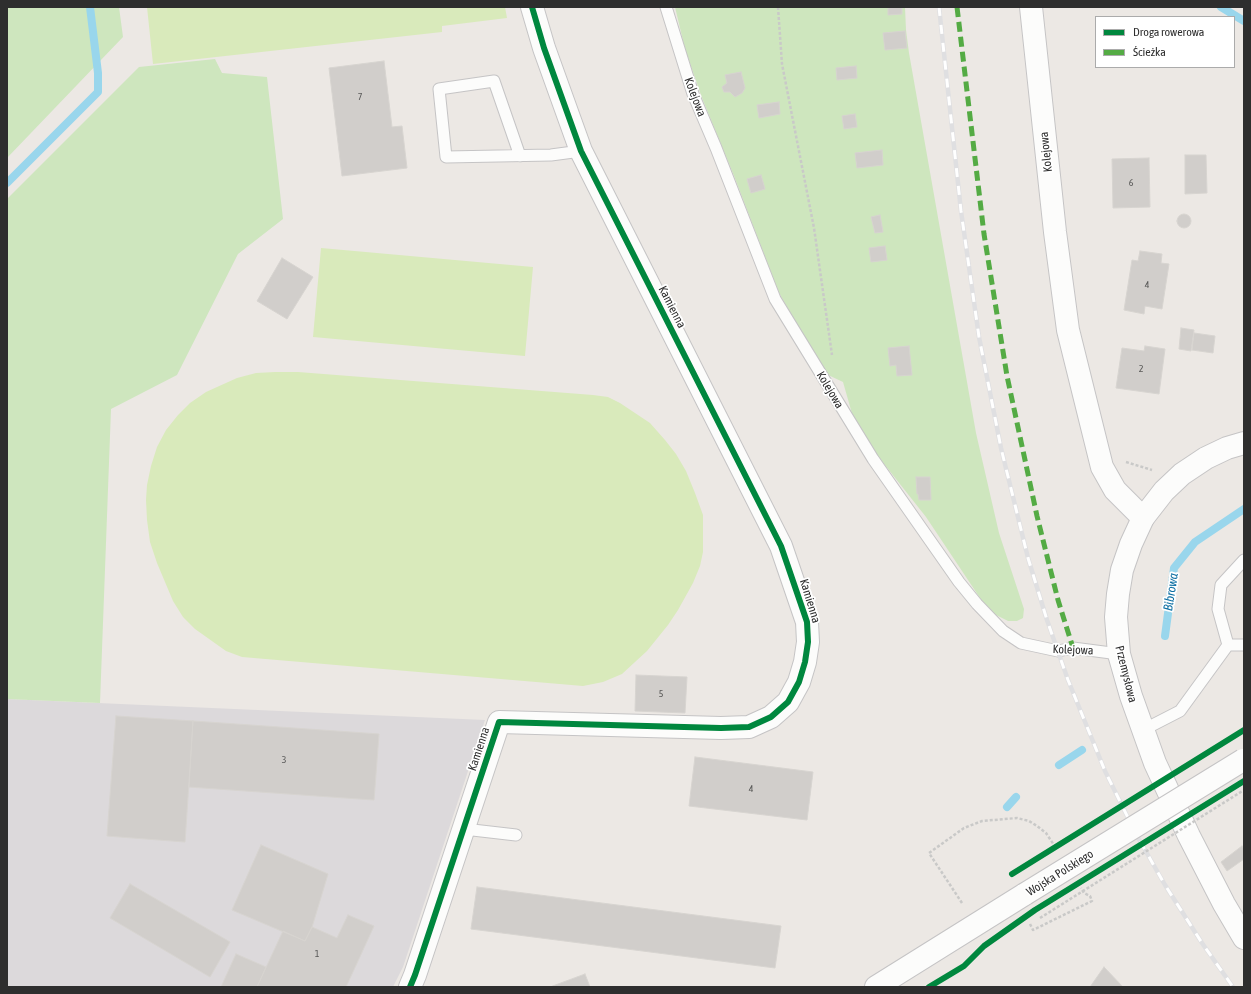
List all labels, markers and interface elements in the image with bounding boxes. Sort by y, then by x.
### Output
legend [1095,16,1235,68]
text: Droga rowerowa [1133,25,1204,39]
text: Ścieżka [1133,45,1166,59]
street label: Kolejowa [681,75,709,119]
house number: 7 [358,91,362,103]
street label: Kolejowa [1037,131,1055,173]
house number: 6 [1129,177,1133,189]
house number: 4 [1145,279,1149,291]
street label: Kamienna [655,284,689,330]
house number: 2 [1139,363,1143,375]
street label: Kolejowa [813,369,847,411]
water label: Bibrowa [1160,572,1182,612]
street label: Kamienna [796,577,824,625]
street label: Kolejowa [1052,642,1094,658]
street label: Przemysłowa [1112,644,1140,704]
house number: 5 [659,688,663,700]
street label: Kamienna [465,725,493,773]
house number: 3 [282,754,286,766]
house number: 4 [749,783,753,795]
street label: Wojska Polskiego [1024,847,1096,899]
house number: 1 [315,948,319,960]

